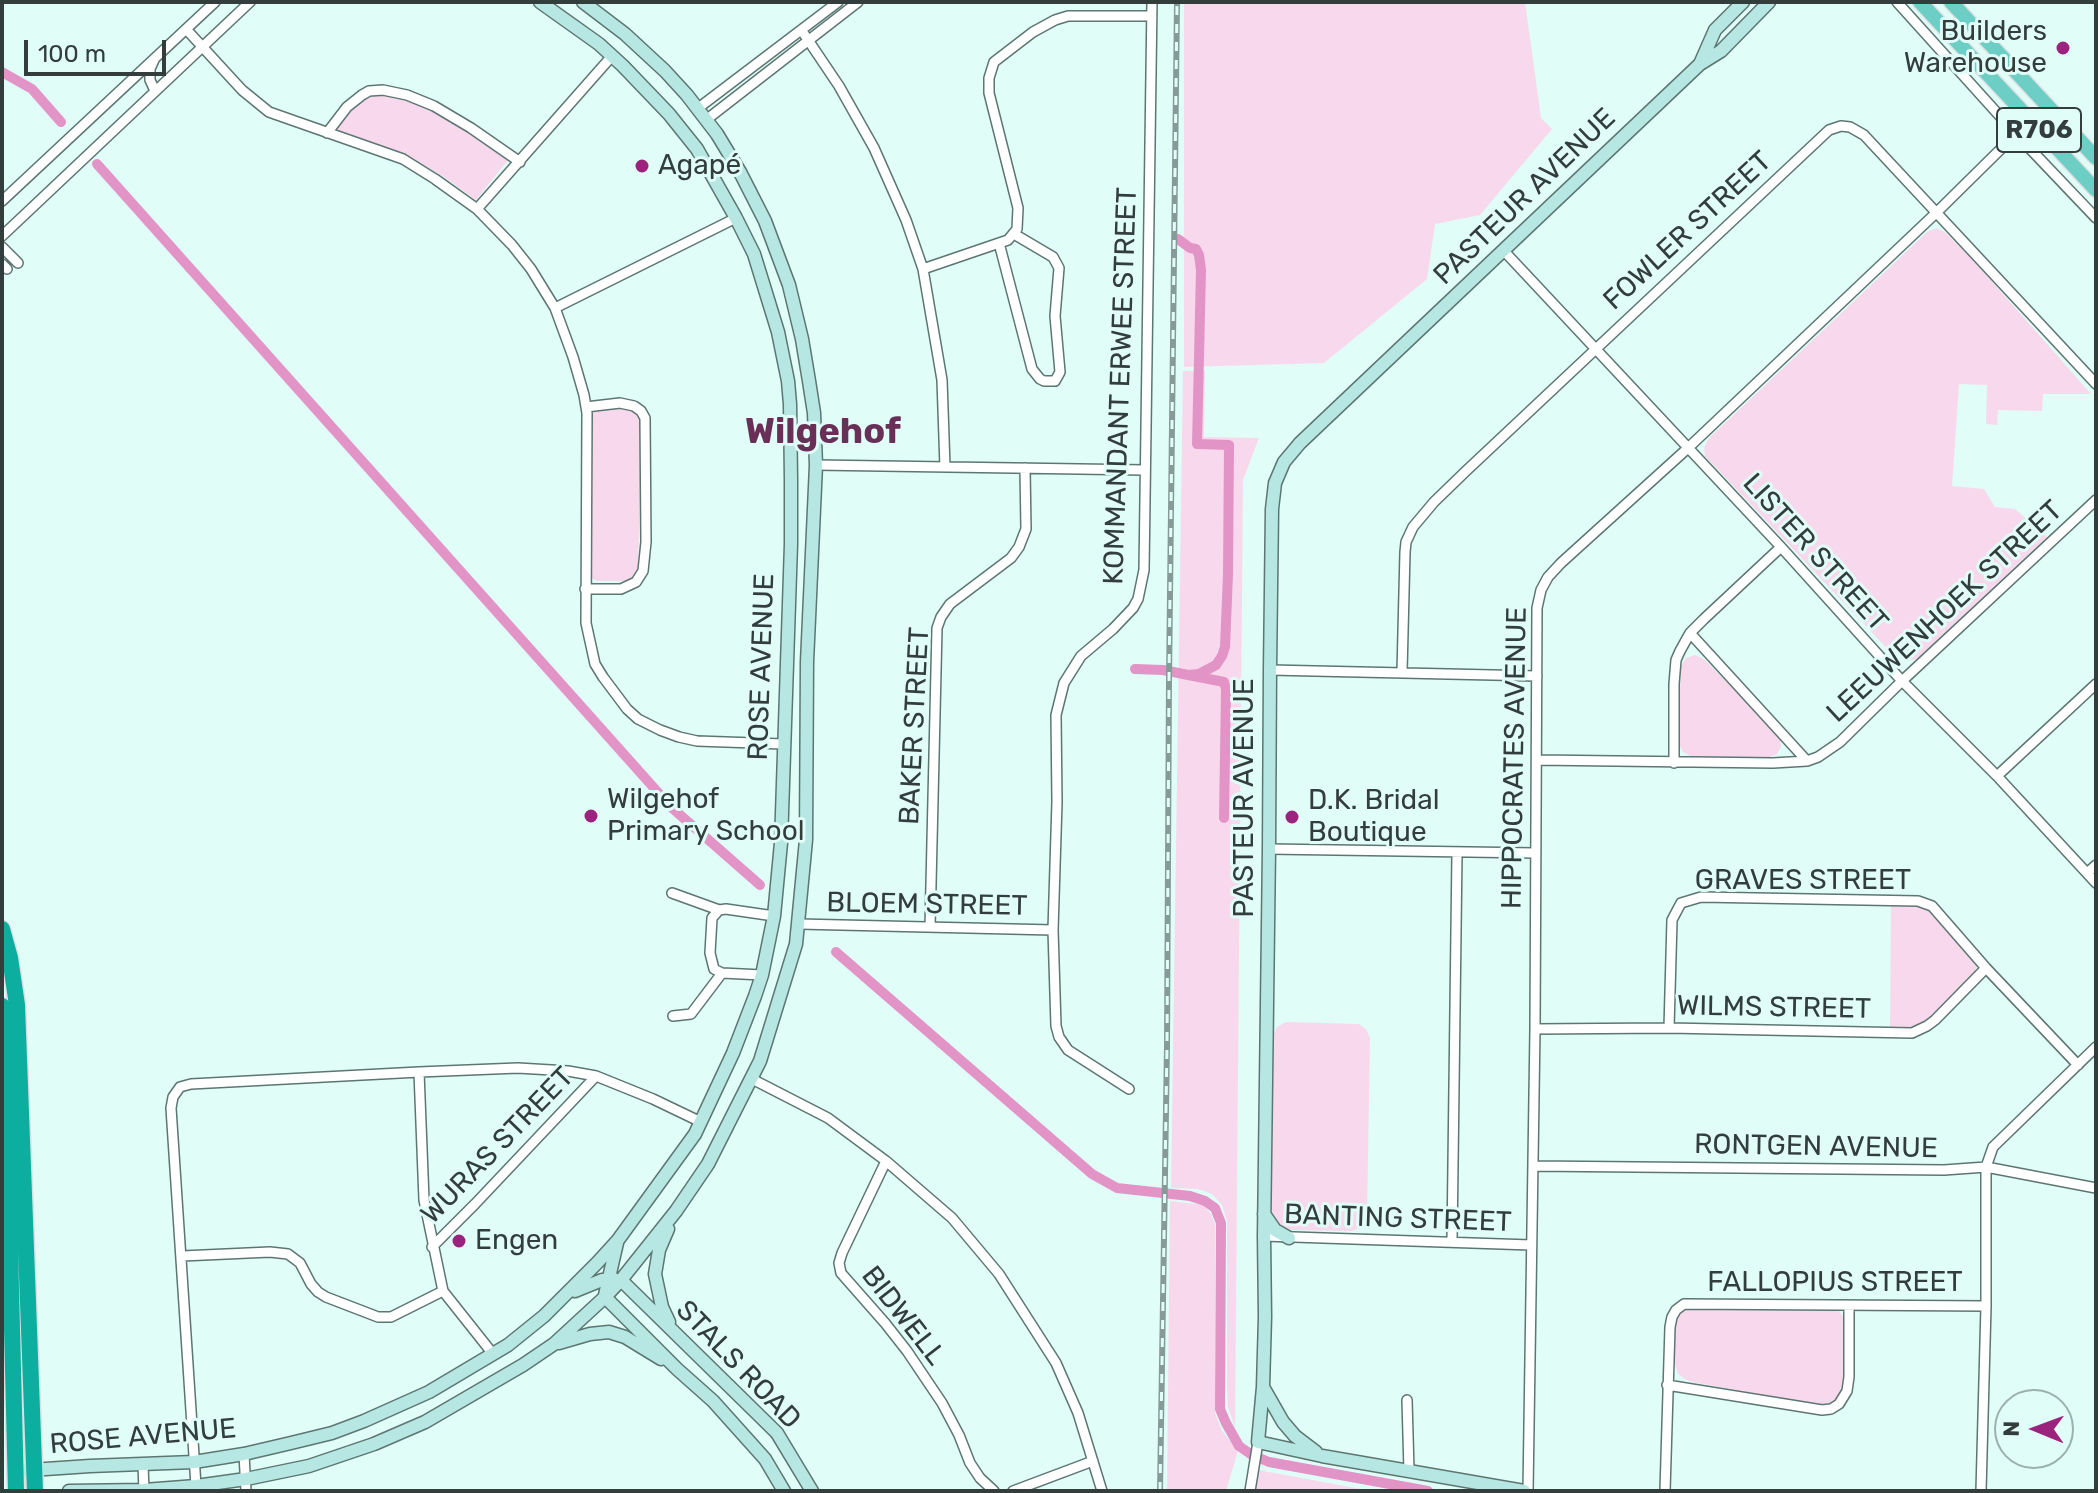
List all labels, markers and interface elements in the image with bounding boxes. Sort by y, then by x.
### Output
place label: Builders Warehouse [1904,15,2047,81]
scale bar [28,24,170,74]
marker: Builders Warehouse [2054,39,2072,57]
text: 100 m [38,40,106,68]
street label: PASTEUR AVENUE [1427,102,1623,292]
road number: R706 [1997,108,2081,152]
street label: FOWLER STREET [1597,145,1779,317]
place label: Agapé [658,149,741,183]
marker: Agapé [633,157,651,175]
street label: KOMMANDANT ERWEE STREET [1097,187,1145,585]
district label: Wilgehof [745,411,901,455]
street label: LISTER STREET [1735,467,1895,639]
street label: LEEUWENHOEK STREET [1820,494,2070,730]
street label: ROSE AVENUE [742,573,782,761]
street label: HIPPOCRATES AVENUE [1496,607,1534,909]
street label: BAKER STREET [893,626,937,826]
street label: PASTEUR AVENUE [1228,678,1262,918]
place label: Wilgehof Primary School [607,783,805,849]
place label: D.K. Bridal Boutique [1308,784,1439,850]
marker: Wilgehof Primary School [582,807,600,825]
marker: D.K. Bridal Boutique [1283,808,1301,826]
street label: GRAVES STREET [1695,864,1911,898]
street label: BLOEM STREET [826,886,1028,924]
street label: WILMS STREET [1677,990,1871,1026]
street label: WURAS STREET [415,1061,581,1231]
street label: RONTGEN AVENUE [1694,1128,1938,1166]
street label: BANTING STREET [1284,1198,1512,1240]
place label: Engen [475,1224,558,1258]
marker: Engen [450,1232,468,1250]
street label: BIDWELL [854,1260,952,1372]
street label: FALLOPIUS STREET [1707,1266,1963,1300]
street label: STALS ROAD [669,1294,807,1436]
north arrow [1994,1389,2074,1469]
street label: ROSE AVENUE [48,1412,238,1462]
text: N [1998,1420,2025,1437]

